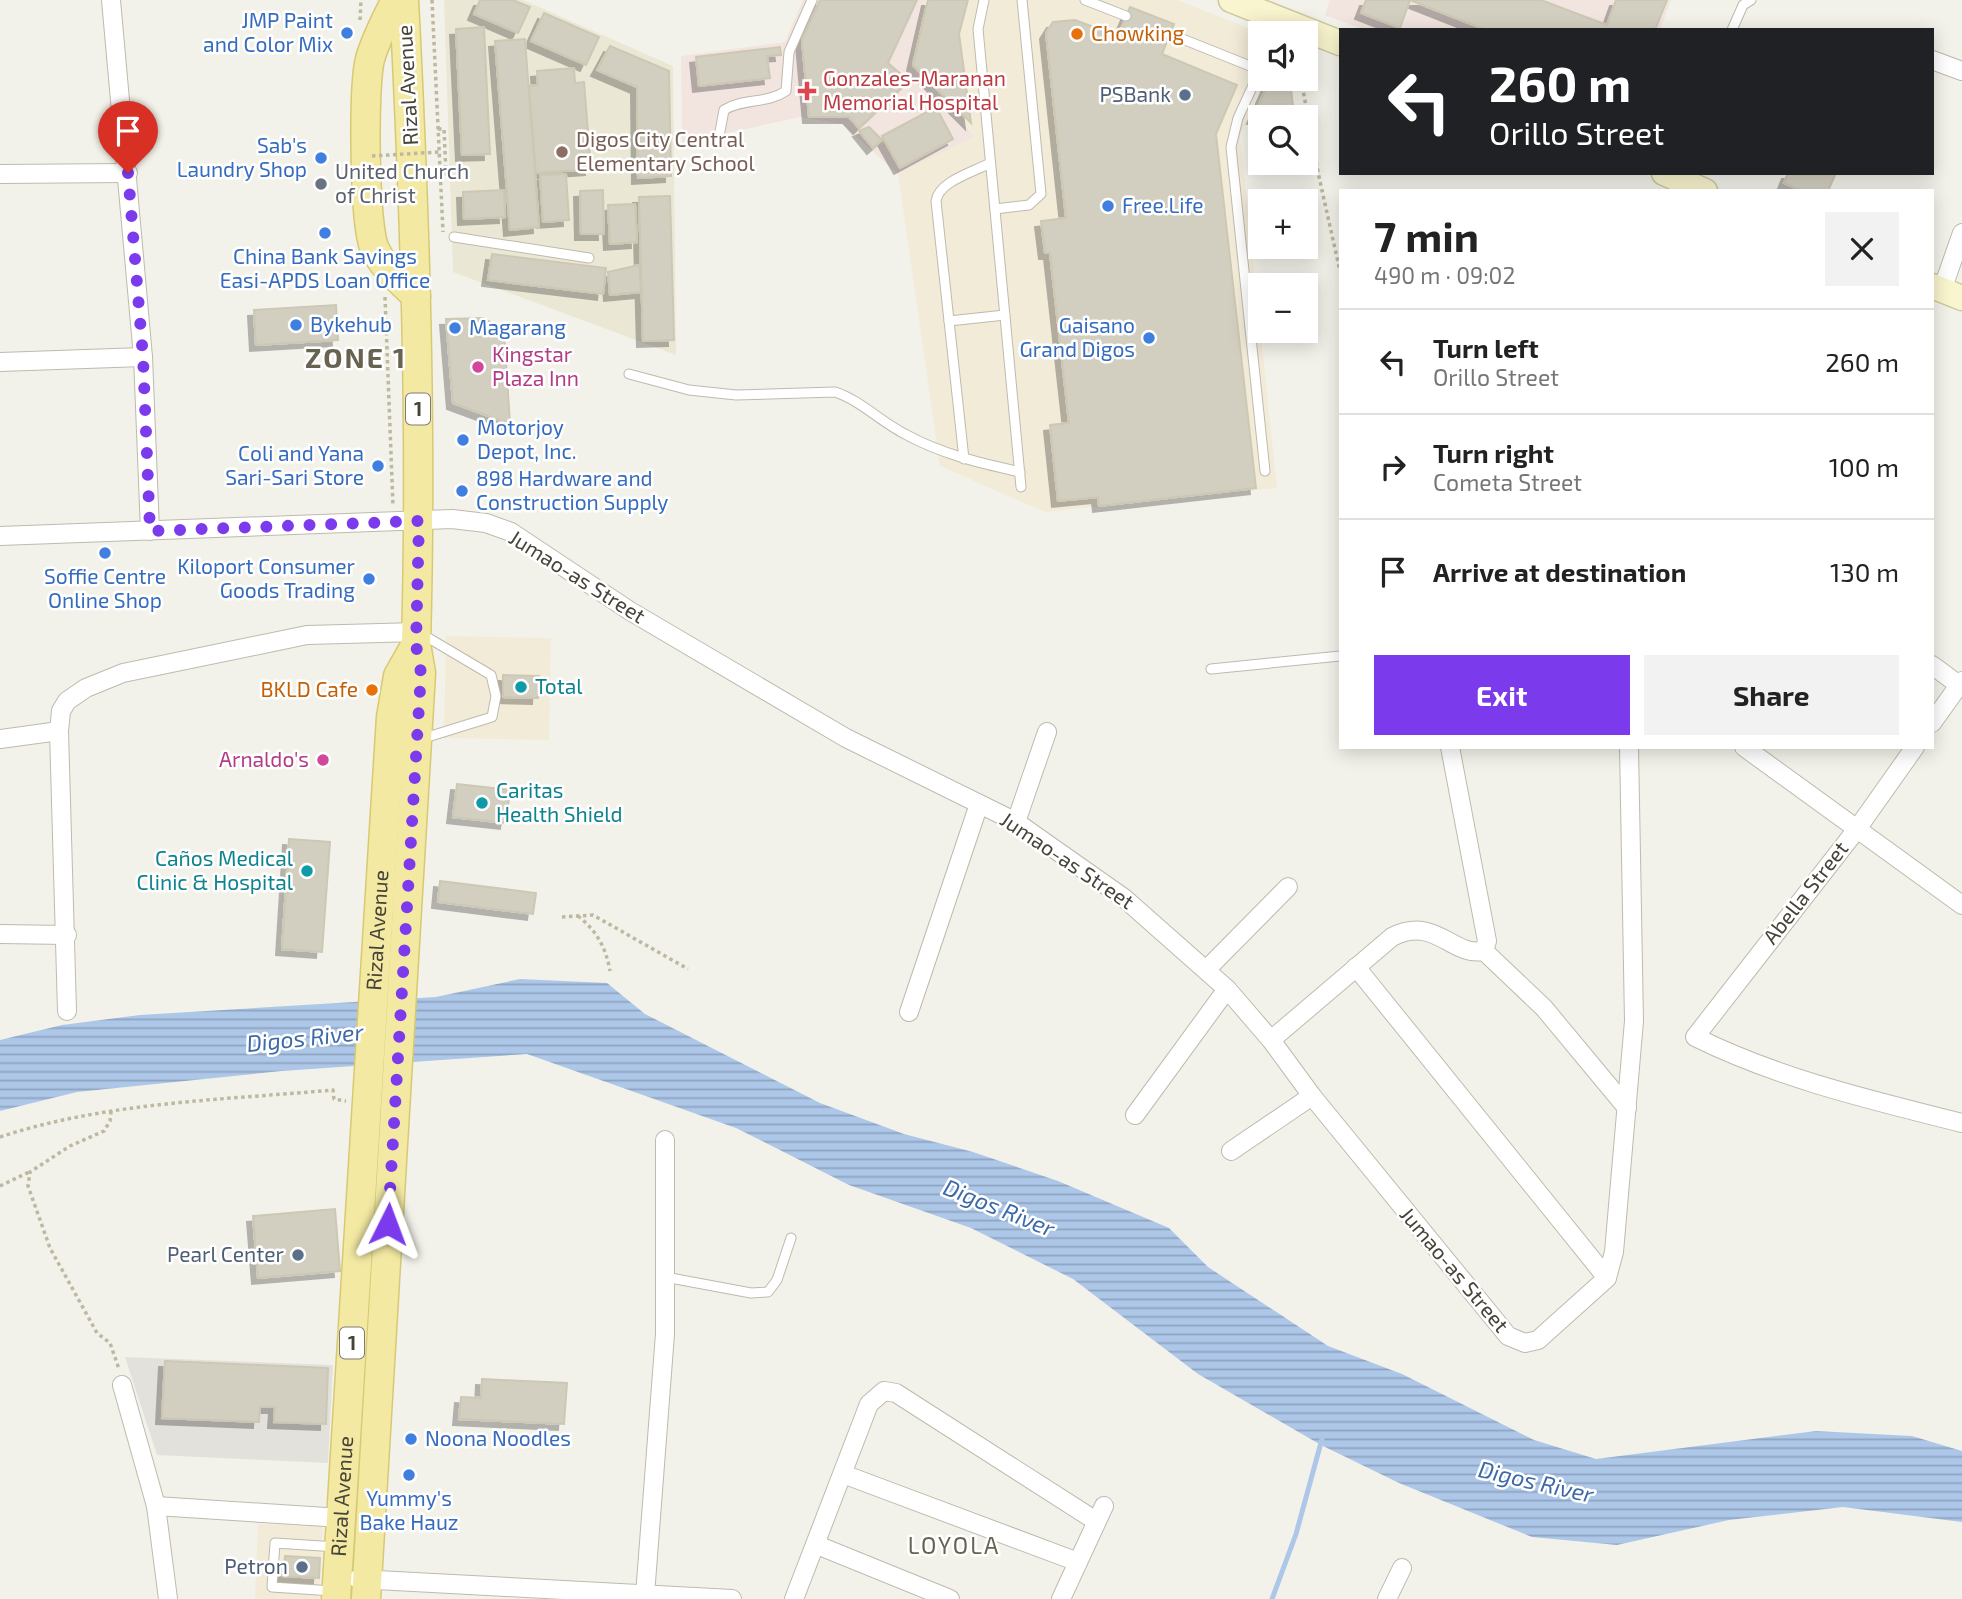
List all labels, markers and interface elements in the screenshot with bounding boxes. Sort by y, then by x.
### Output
place label: JMP Paint and Color Mix [203,7,333,56]
place label: Chowking [1091,20,1184,45]
map controls [1248,21,1318,343]
button: sound [1248,21,1318,91]
street label: Rizal Avenue [391,24,422,146]
marker: JMP Paint and Color Mix [339,25,355,41]
marker: Chowking [1069,26,1085,42]
text: 260 m [1489,53,1631,112]
icon: left [1374,56,1465,147]
place label: Gonzales-Maranan Memorial Hospital [823,65,1006,114]
marker: Gonzales-Maranan Memorial Hospital [797,81,817,101]
place label: PSBank [1099,81,1171,106]
marker: PSBank [1177,87,1193,103]
pin [98,101,158,173]
button: search [1248,105,1318,175]
icon: arrive [109,112,147,150]
text: Orillo Street [1489,113,1664,151]
place label: Digos City Central Elementary School [576,126,756,175]
place label: Sab's Laundry Shop [177,132,307,181]
marker: Digos City Central Elementary School [554,144,570,160]
marker: Sab's Laundry Shop [313,150,329,166]
place label: United Church of Christ [335,158,469,207]
marker: United Church of Christ [313,176,329,192]
button: + [1248,189,1318,259]
place label: Free.Life [1122,192,1204,217]
marker: Free.Life [1100,198,1116,214]
text: 7 min [1374,210,1479,260]
button: close [1825,212,1899,286]
marker: China Bank Savings Easi-APDS Loan Office [317,225,333,241]
place label: China Bank Savings Easi-APDS Loan Office [220,243,430,292]
text: 490 m · 09:02 [1374,261,1515,289]
button: − [1248,273,1318,343]
place label: Bykehub [310,311,392,336]
place label: Gaisano Grand Digos [1020,312,1135,361]
place label: Magarang [469,314,566,339]
marker: Bykehub [288,317,304,333]
marker: Magarang [447,320,463,336]
marker: Gaisano Grand Digos [1141,330,1157,346]
text: Turn left [1433,332,1539,363]
district label: ZONE 1 [305,340,407,374]
place label: Kingstar Plaza Inn [492,341,579,390]
icon: left [1374,343,1412,381]
text: 260 m [1825,346,1899,377]
marker: Kingstar Plaza Inn [470,359,486,375]
text: Orillo Street [1433,363,1559,391]
road number: 1 [406,394,430,424]
place label: Motorjoy Depot, Inc. [477,414,577,463]
marker: Motorjoy Depot, Inc. [455,432,471,448]
text: Turn right [1433,437,1554,468]
place label: Coli and Yana Sari-Sari Store [225,440,364,489]
icon: right [1374,448,1412,486]
text: 100 m [1829,451,1899,482]
marker: Coli and Yana Sari-Sari Store [370,458,386,474]
place label: 898 Hardware and Construction Supply [476,465,668,514]
text: Cometa Street [1433,468,1582,496]
marker: 898 Hardware and Construction Supply [454,483,470,499]
street label: Jumao-as Street [505,524,650,628]
marker: Soffie Centre Online Shop [97,545,113,561]
place label: Kiloport Consumer Goods Trading [177,553,356,602]
icon: arrive [1374,553,1412,591]
text: Arrive at destination [1433,556,1686,587]
text: 130 m [1830,556,1899,587]
place label: Soffie Centre Online Shop [44,563,166,612]
marker: Kiloport Consumer Goods Trading [361,571,377,587]
button: Exit [1374,655,1630,735]
button: Share [1644,655,1899,735]
place label: Total [535,673,583,698]
place label: BKLD Cafe [261,676,358,701]
marker: Total [513,679,529,695]
marker: BKLD Cafe [364,682,380,698]
place label: Arnaldo's [219,746,309,771]
marker: Arnaldo's [315,752,331,768]
place label: Caritas Health Shield [496,777,623,826]
marker: Caritas Health Shield [474,795,490,811]
street label: Jumao-as Street [996,806,1139,914]
street label: Abella Street [1757,836,1853,948]
place label: Caños Medical Clinic & Hospital [137,845,294,894]
marker: Caños Medical Clinic & Hospital [299,863,315,879]
street label: Rizal Avenue [360,869,392,991]
water label: Digos River [245,1017,366,1057]
water label: Digos River [940,1172,1060,1242]
position arrow [351,1187,425,1261]
street label: Jumao-as Street [1396,1201,1515,1337]
place label: Pearl Center [167,1241,285,1266]
marker: Pearl Center [290,1247,306,1263]
road number: 1 [340,1328,364,1358]
place label: Noona Noodles [425,1425,571,1450]
marker: Noona Noodles [403,1431,419,1447]
street label: Rizal Avenue [325,1435,357,1557]
water label: Digos River [1476,1454,1597,1508]
marker: Yummy's Bake Hauz [401,1467,417,1483]
place label: Yummy's Bake Hauz [359,1485,459,1534]
district label: LOYOLA [908,1531,1000,1559]
place label: Petron [224,1553,288,1578]
marker: Petron [294,1559,310,1575]

